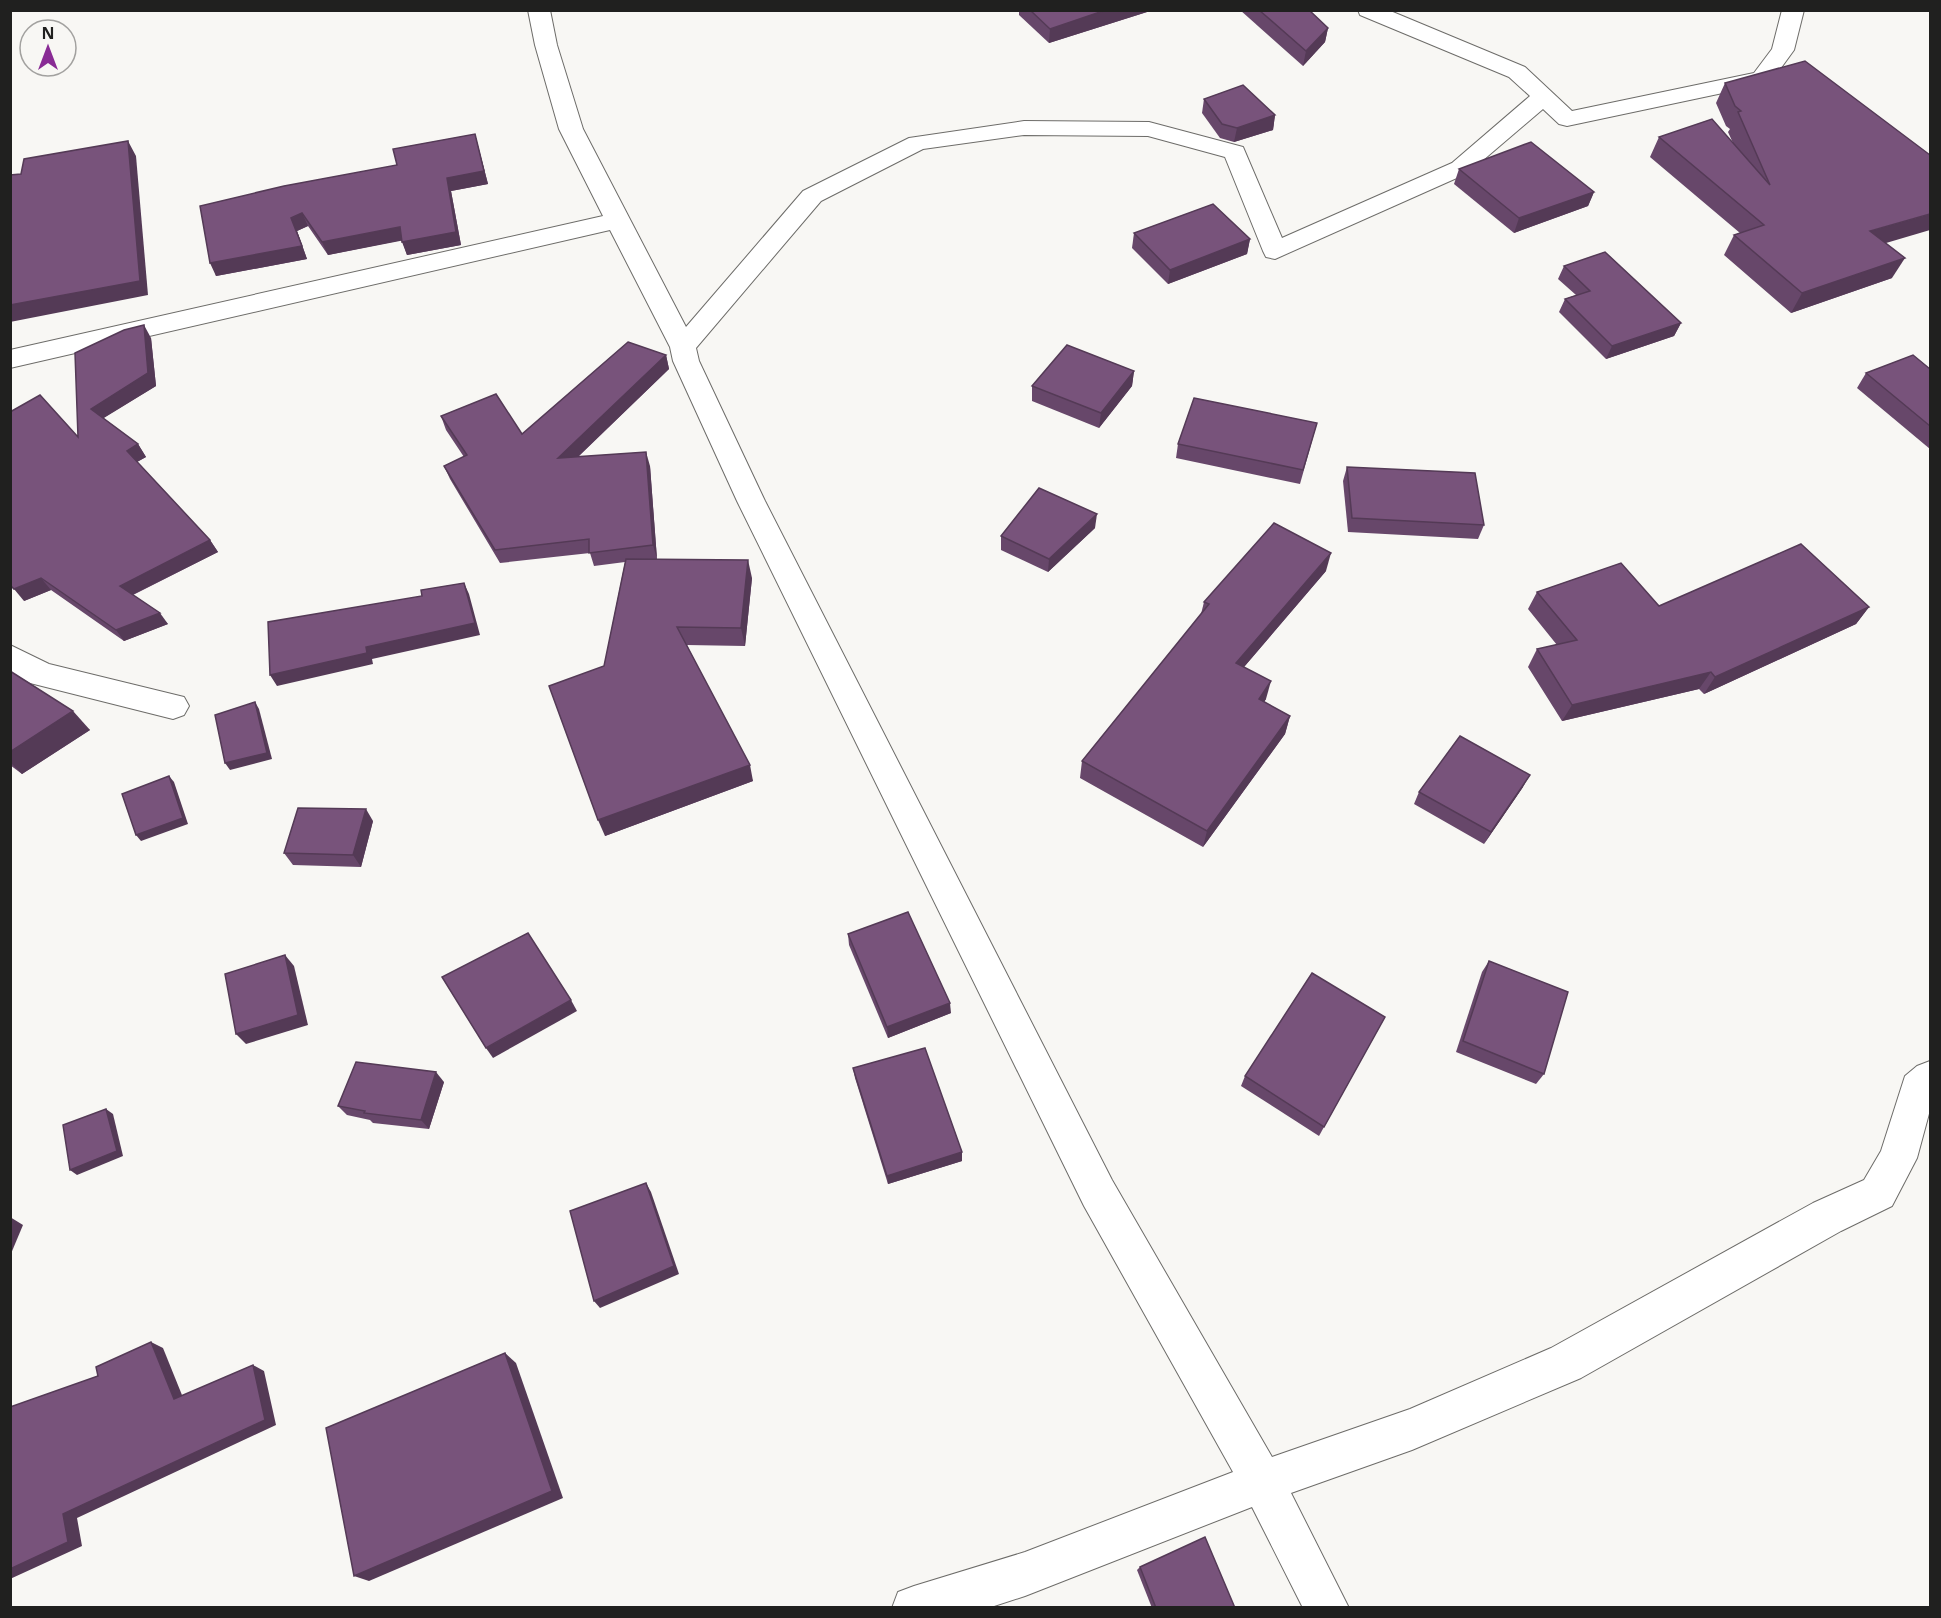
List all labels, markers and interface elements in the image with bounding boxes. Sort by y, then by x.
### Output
north arrow [18,18,78,78]
text: N [41,22,55,44]

